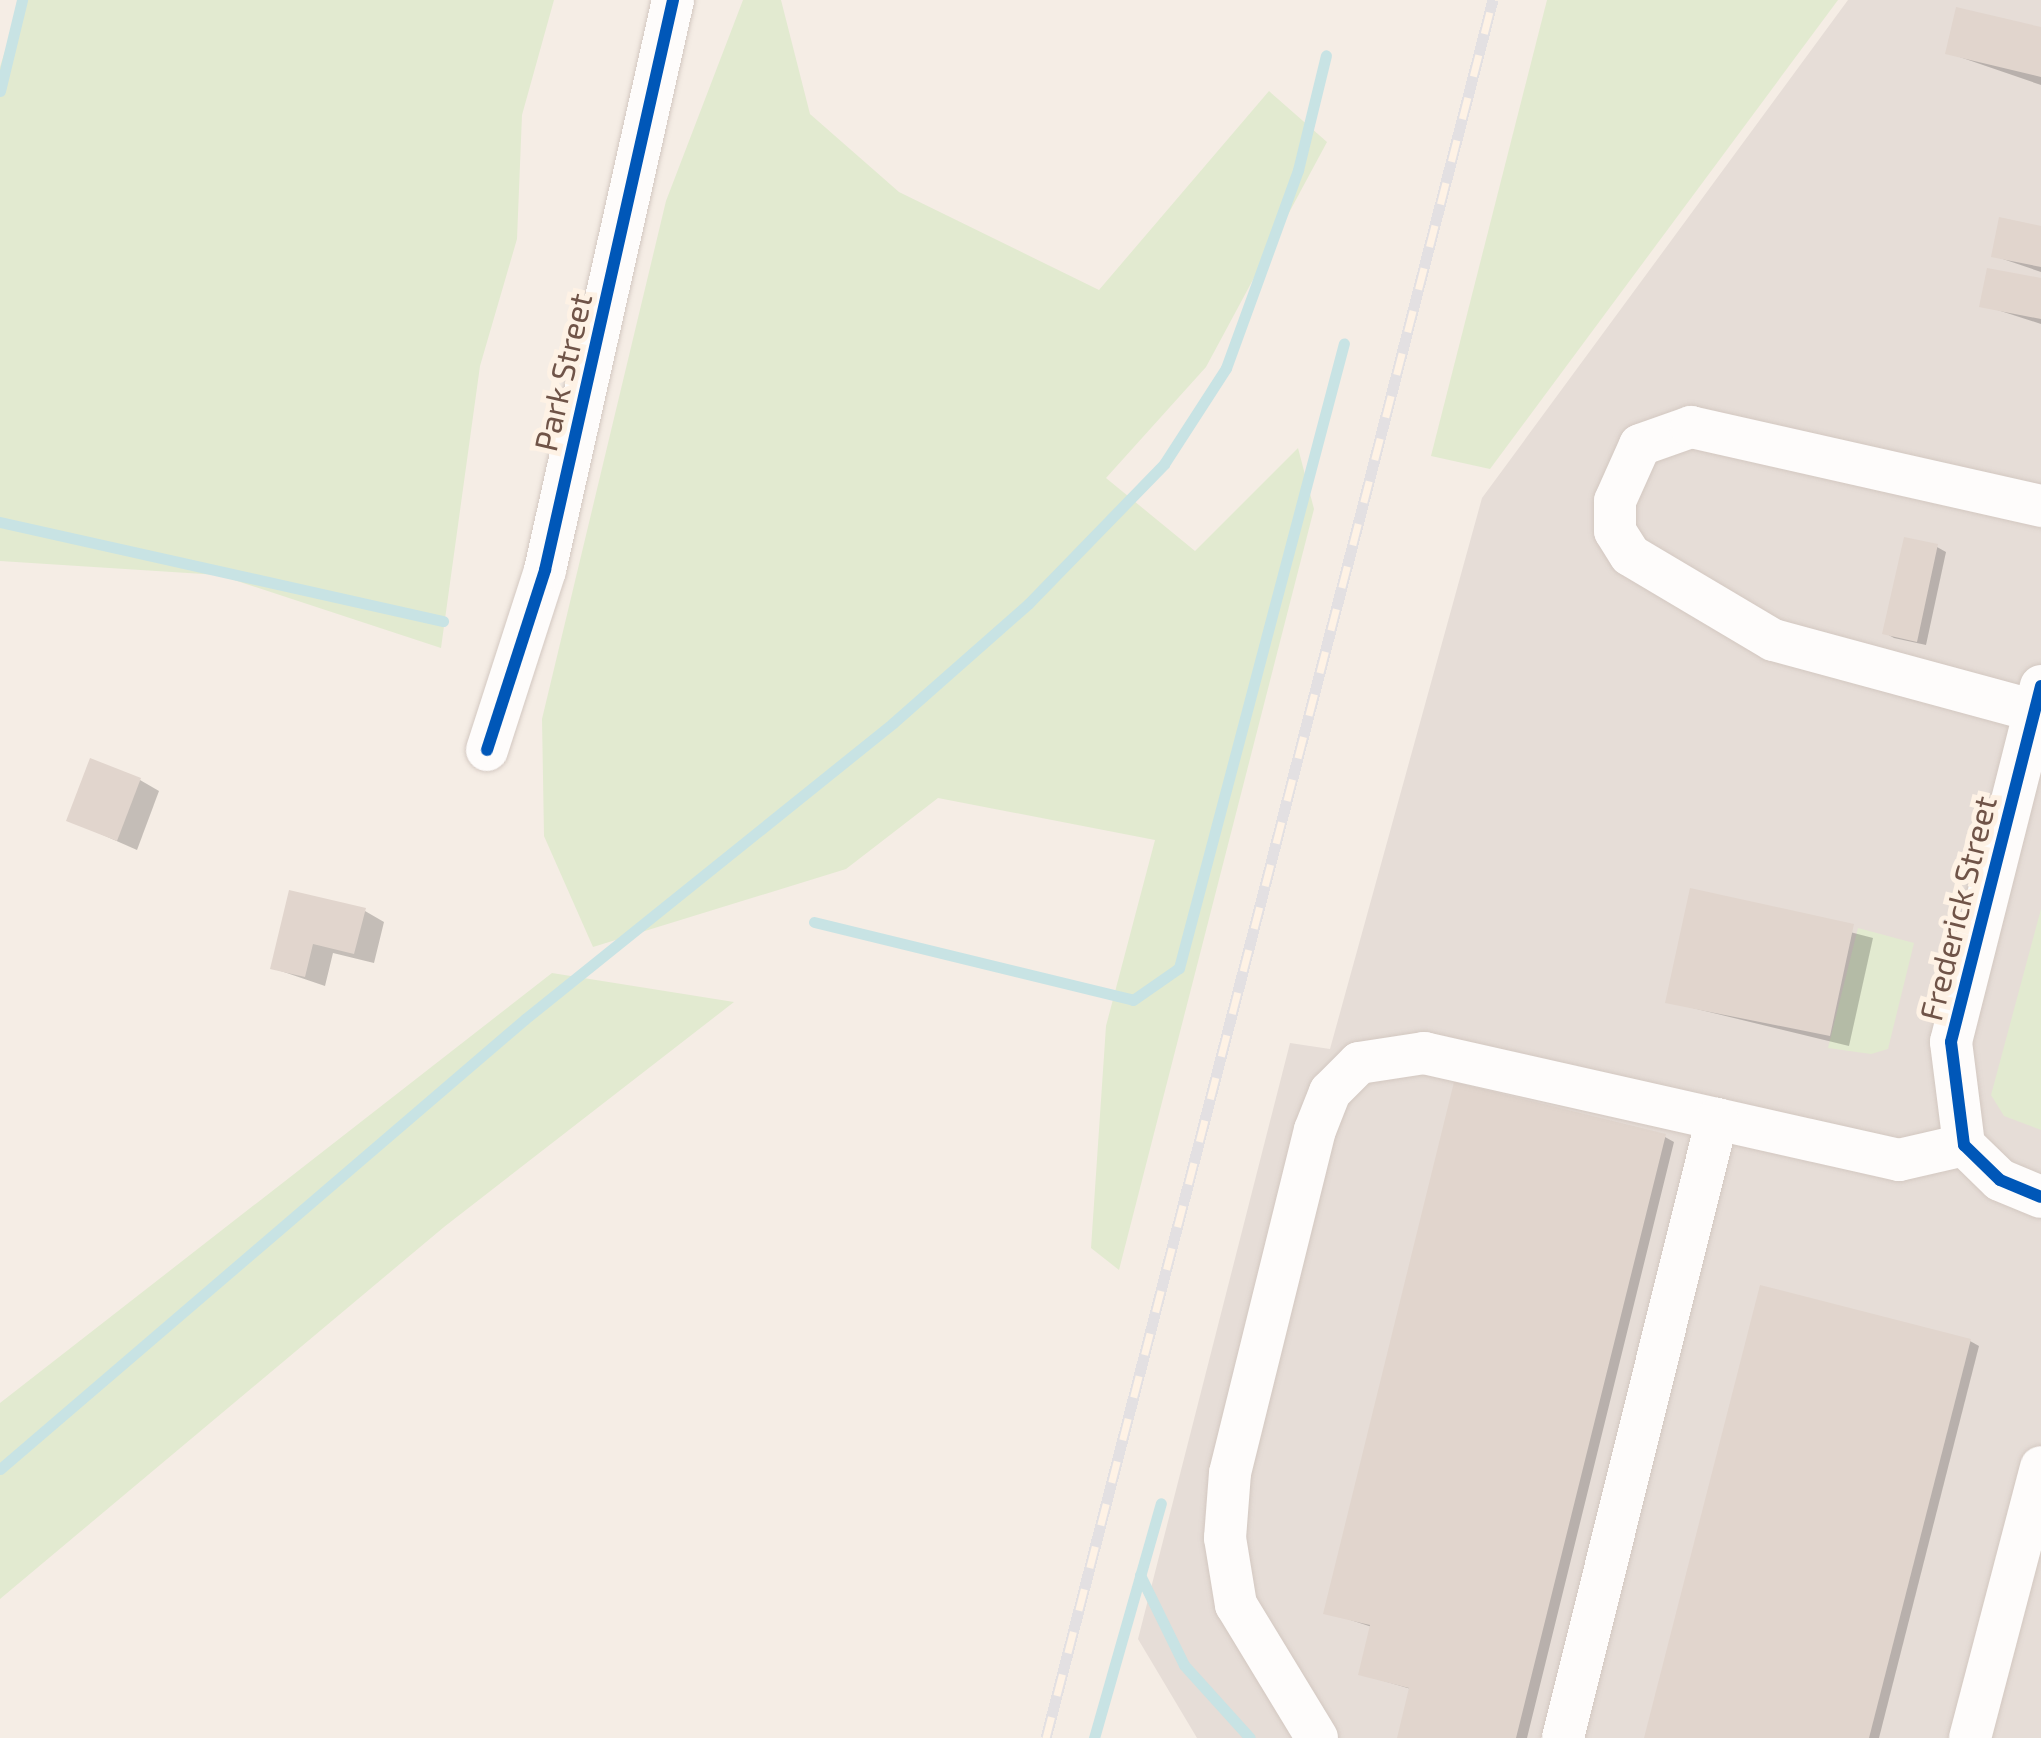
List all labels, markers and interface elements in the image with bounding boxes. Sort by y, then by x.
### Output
street label: Park Street [525,289,599,455]
street label: Frederick Street [1910,791,2004,1025]

